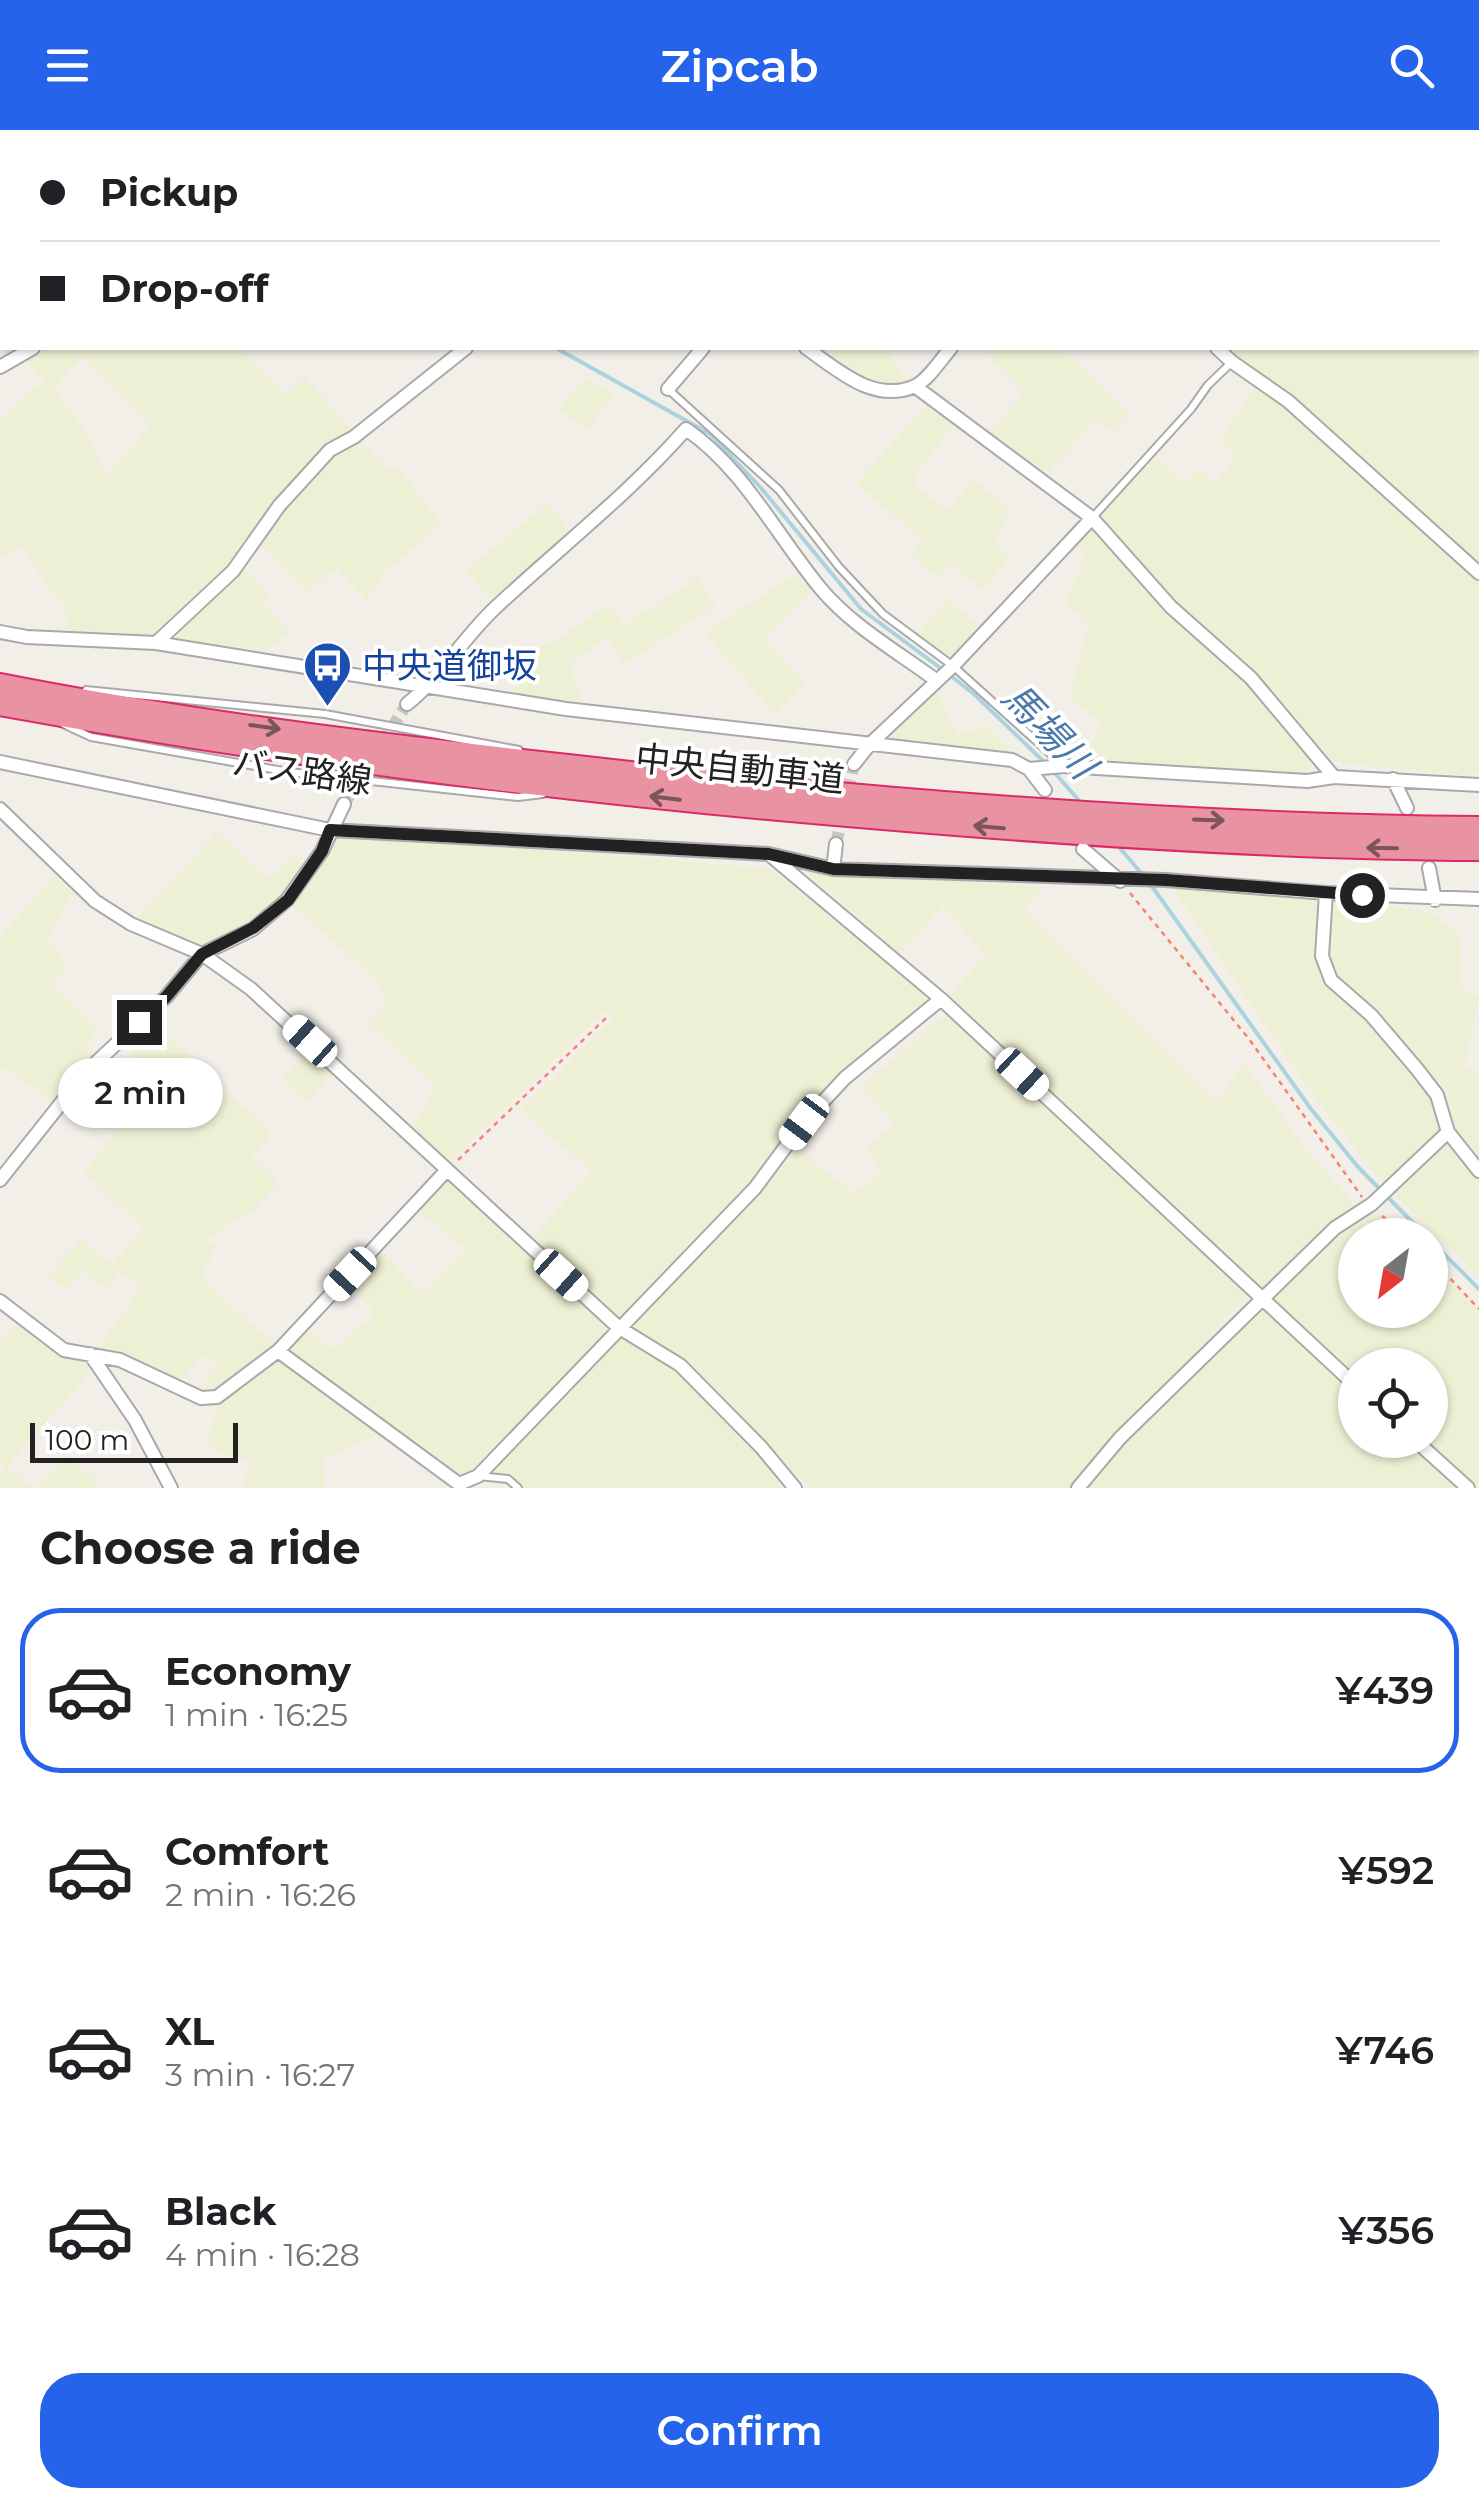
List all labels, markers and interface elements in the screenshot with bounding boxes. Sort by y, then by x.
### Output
icon: menu [40,38,95,93]
text: Zipcab [660,38,819,93]
icon: search [1384,38,1439,93]
text: Pickup [100,169,238,216]
text: Drop-off [100,265,269,312]
bus stop icon: 中央道御坂 [301,640,353,708]
place label: 中央道御坂 [362,644,537,687]
water label: 馬場川 [993,673,1109,791]
one-way arrow [248,719,281,737]
street label: 中央自動車道 [633,736,847,801]
street label: バス路線 [230,740,374,803]
one-way arrow [649,788,681,807]
one-way arrow [1193,810,1225,829]
one-way arrow [973,818,1005,837]
one-way arrow [1366,838,1398,857]
route start [1340,873,1385,918]
route end [117,1000,162,1045]
car [278,1010,342,1072]
car [990,1043,1054,1105]
callout: 2 min [56,1057,222,1127]
text: 2 min [94,1073,187,1112]
car [774,1089,834,1155]
north arrow [1338,1218,1448,1328]
map controls [1338,1218,1448,1458]
car [319,1242,381,1306]
car [529,1244,593,1306]
button: locate [1338,1348,1448,1458]
scale bar [30,1418,238,1462]
text: 100 m [45,1423,129,1457]
text: Choose a ride [40,1520,361,1575]
icon: car [45,1646,135,1736]
text: Economy [165,1648,351,1695]
text: ¥439 [1336,1667,1434,1714]
text: 1 min · 16:25 [165,1695,348,1734]
icon: car [45,1826,135,1916]
text: Comfort [165,1828,329,1875]
text: ¥592 [1339,1847,1434,1894]
text: 2 min · 16:26 [165,1875,356,1914]
icon: car [45,2006,135,2096]
text: XL [165,2008,214,2055]
text: ¥746 [1335,2027,1434,2074]
text: 3 min · 16:27 [165,2055,355,2094]
icon: car [45,2186,135,2276]
text: Black [165,2188,276,2235]
text: ¥356 [1338,2207,1434,2254]
text: 4 min · 16:28 [165,2235,360,2274]
button: Confirm [40,2373,1439,2488]

